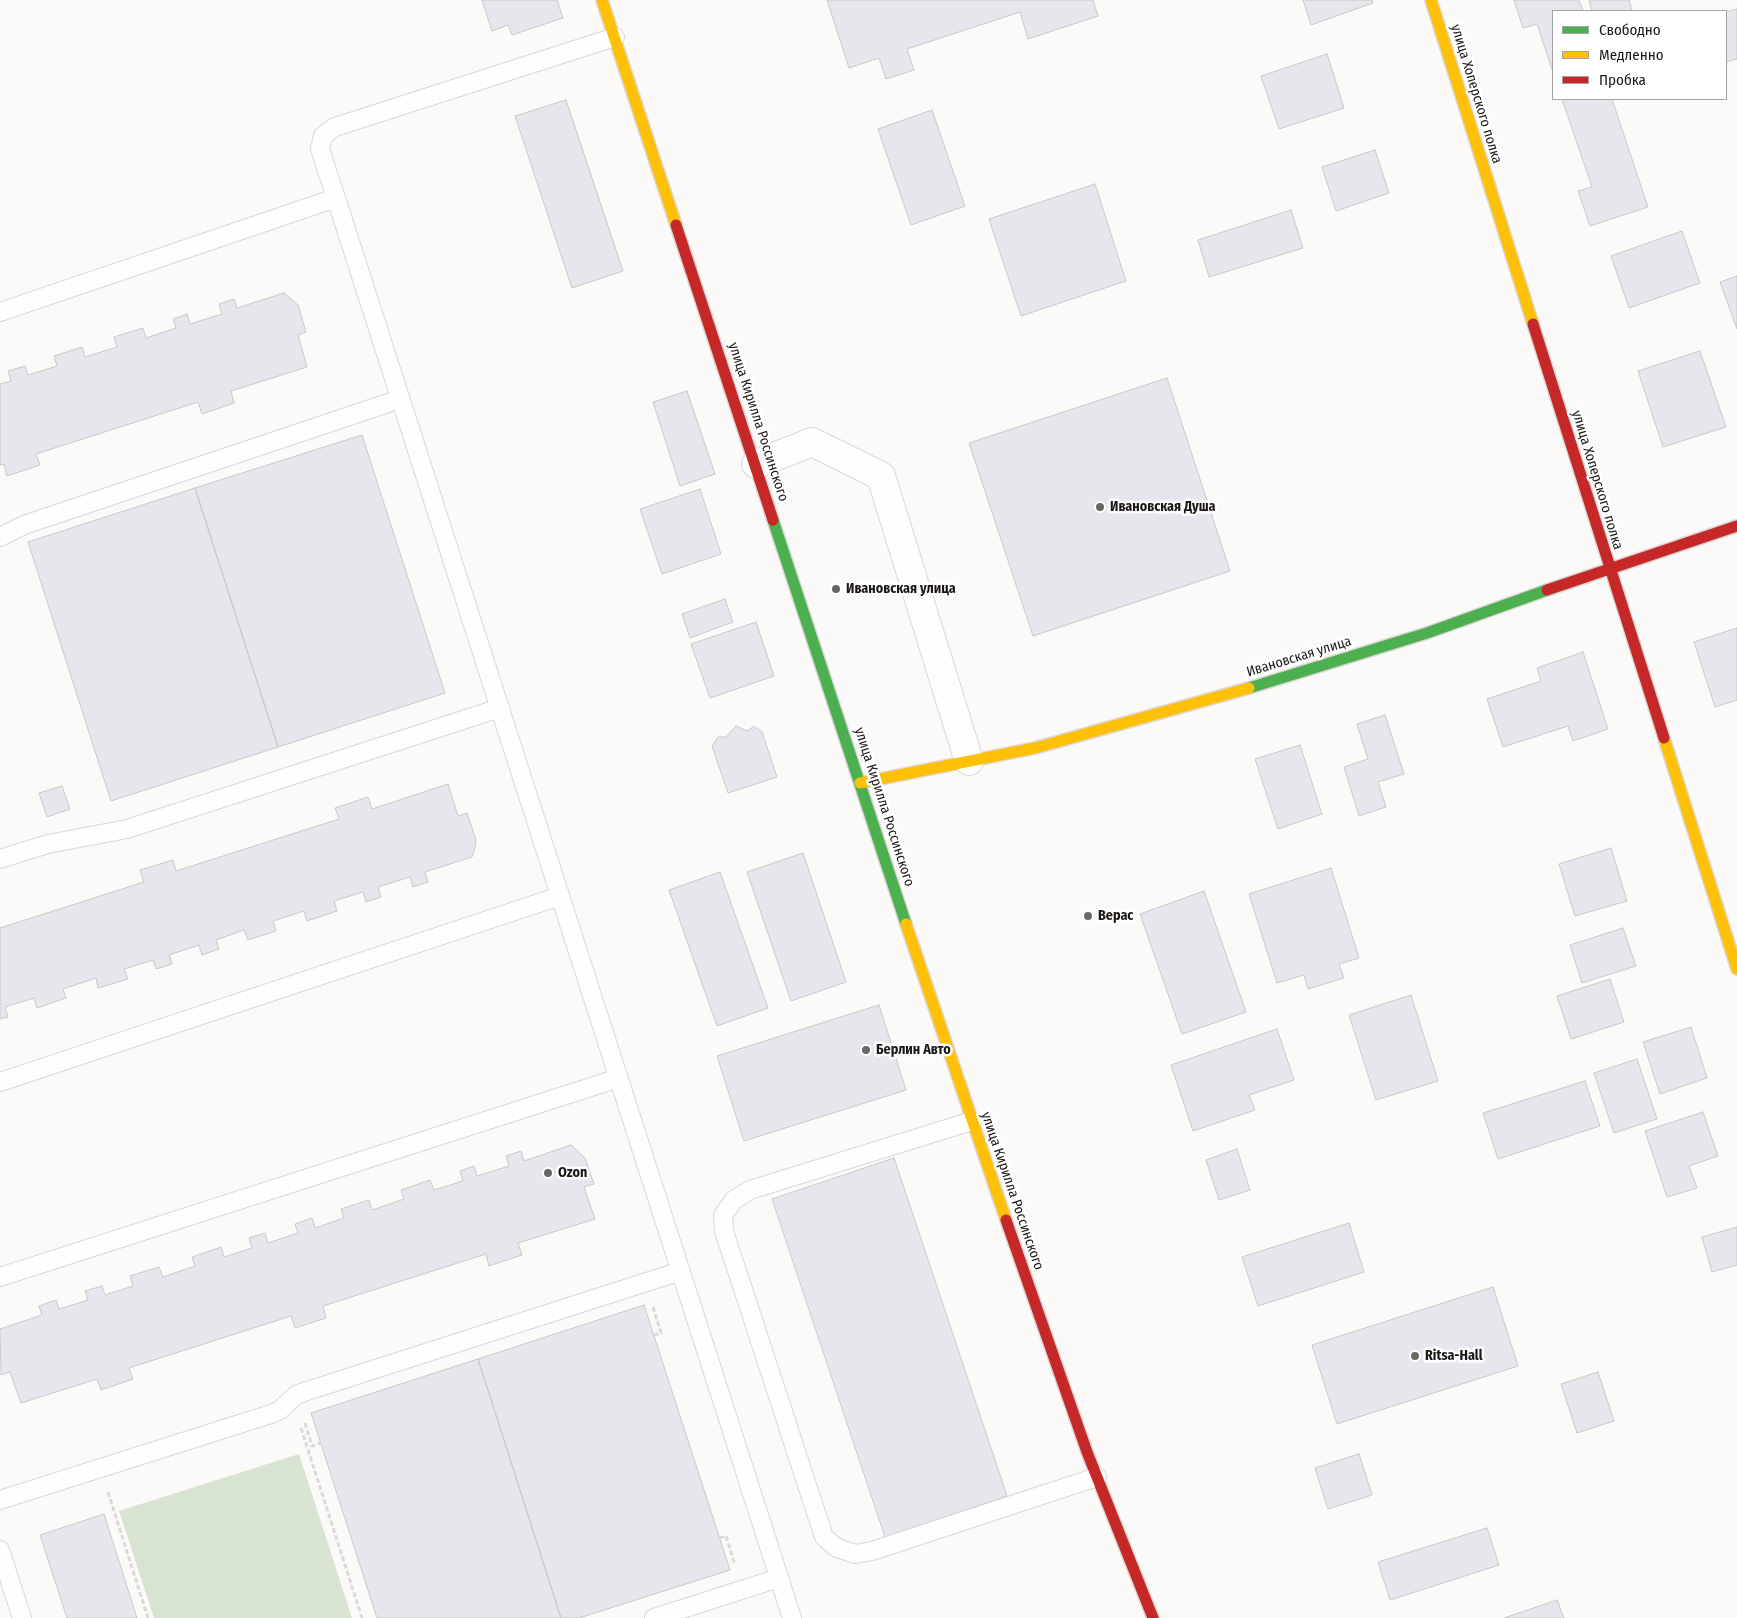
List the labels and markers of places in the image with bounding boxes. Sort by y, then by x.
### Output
place label: Ивановская Душа [1110,499,1216,515]
marker: Ивановская Душа [1094,501,1106,513]
place label: Ивановская улица [846,581,956,597]
marker: Ивановская улица [830,583,842,595]
place label: Верас [1098,908,1133,924]
marker: Верас [1082,910,1094,922]
place label: Берлин Авто [876,1042,951,1058]
marker: Берлин Авто [860,1044,872,1056]
place label: Ozon [558,1165,587,1181]
marker: Ozon [542,1167,554,1179]
place label: Ritsa-Hall [1425,1348,1482,1364]
marker: Ritsa-Hall [1409,1350,1421,1362]

